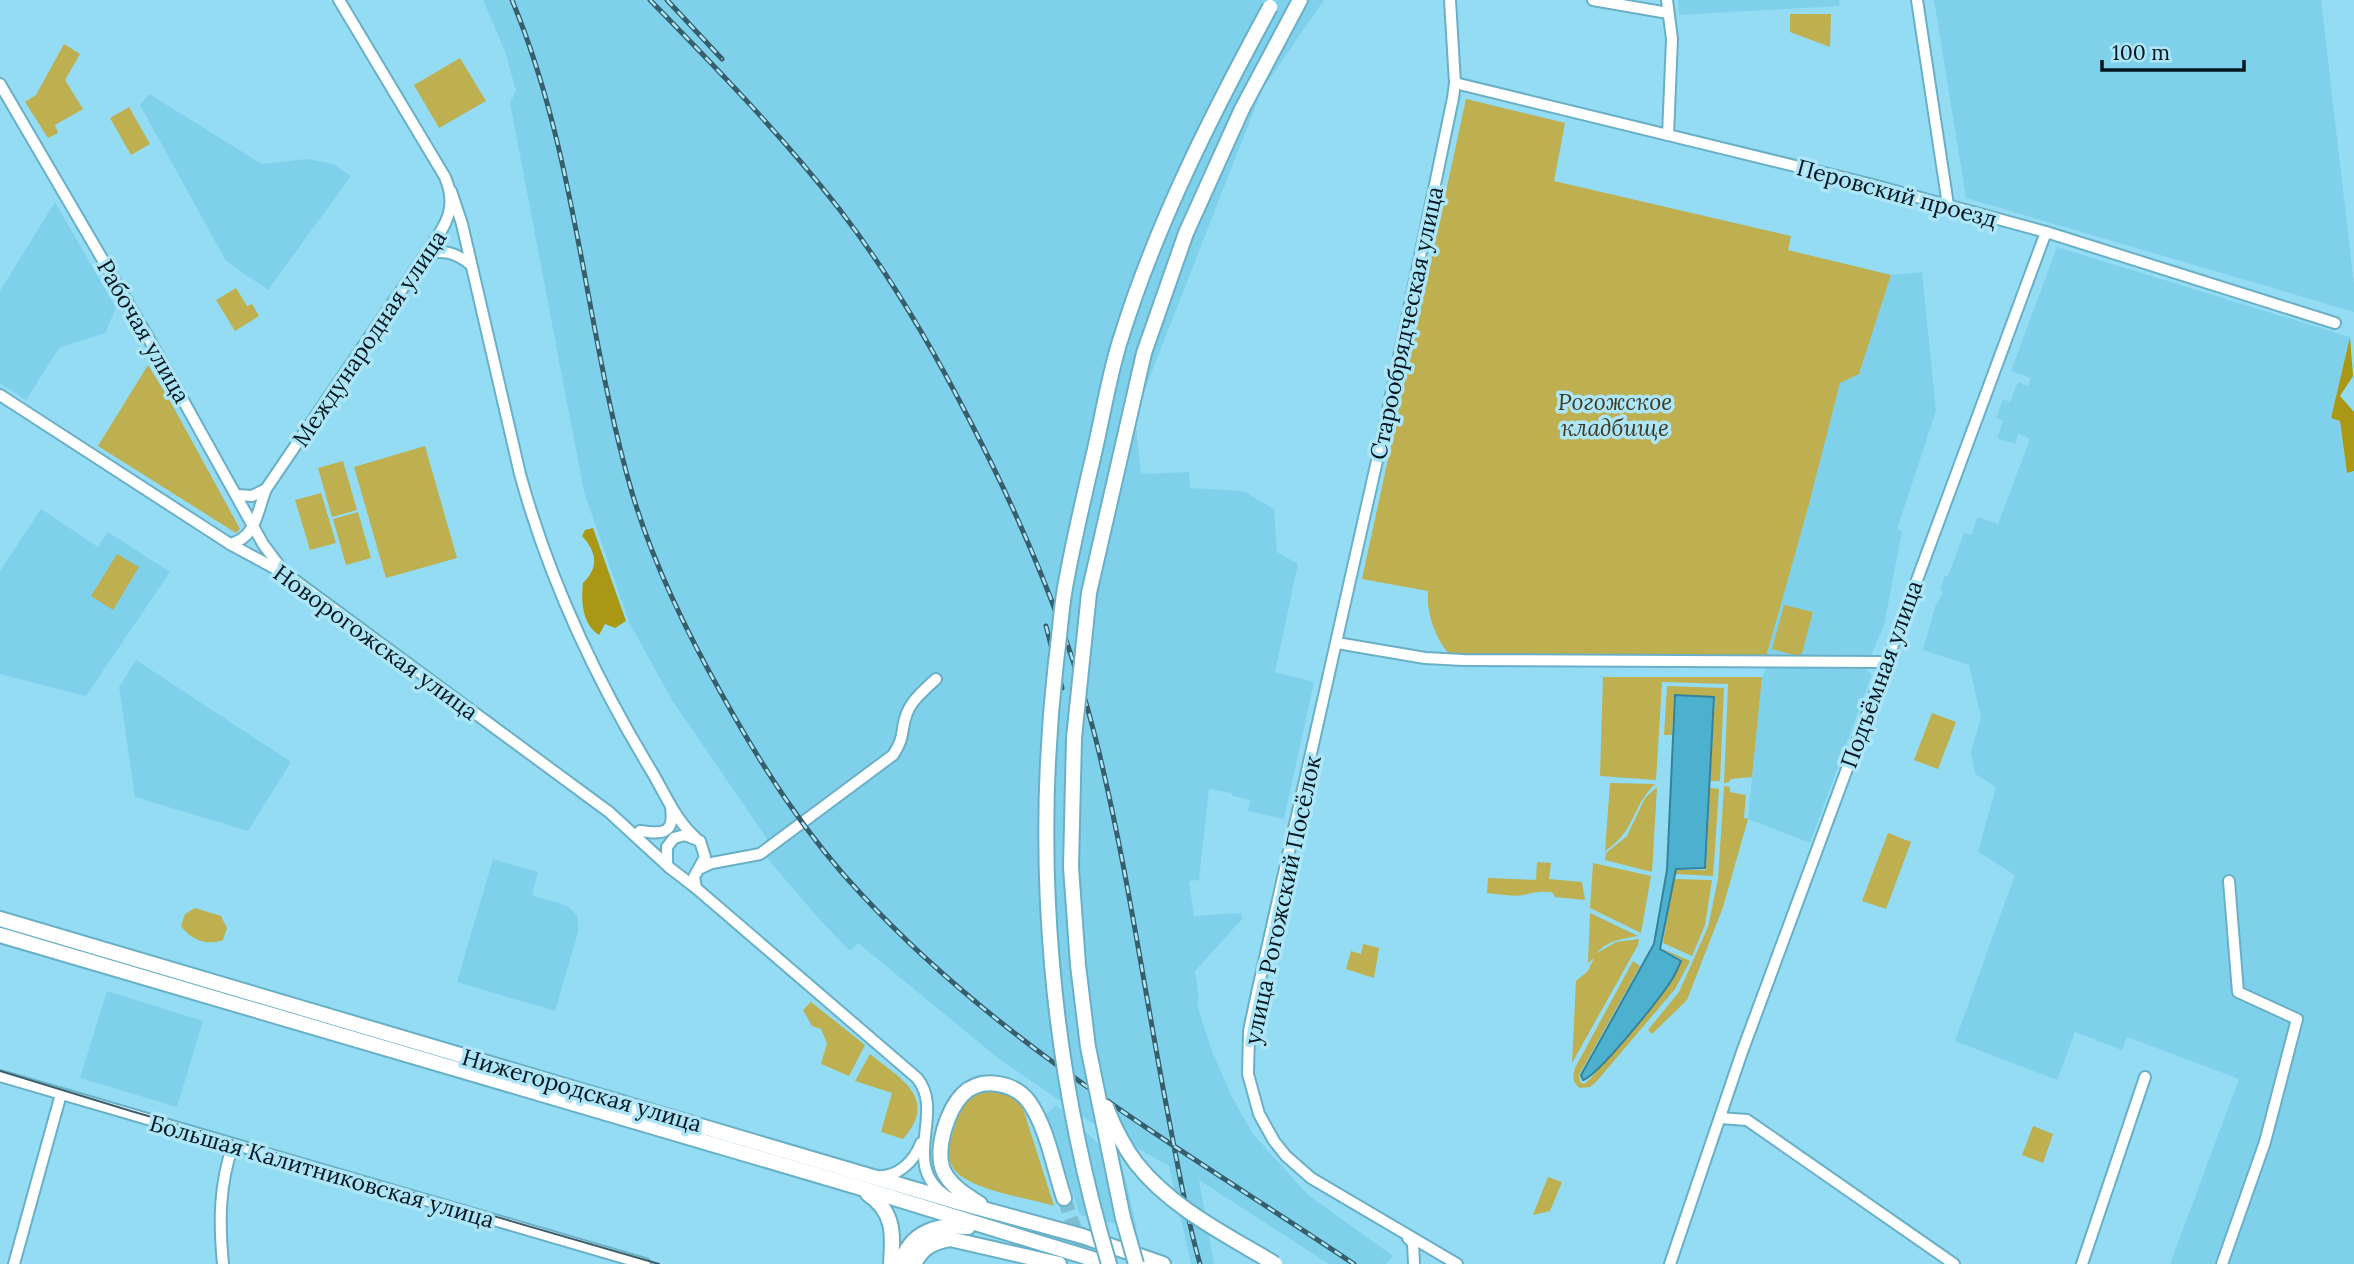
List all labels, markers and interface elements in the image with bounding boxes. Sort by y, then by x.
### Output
scale bar [2102,28,2244,72]
text: 100 m [2112,39,2170,66]
street label: Перовский проезд [1794,152,2000,234]
street label: Старообрядческая улица [1363,184,1449,462]
street label: Международная улица [286,224,452,452]
street label: Рабочая улица [91,254,197,408]
park label: Рогожское кладбище [1558,387,1672,442]
street label: Новорогожская улица [268,558,484,726]
street label: Подъёмная улица [1834,576,1928,772]
street label: улица Рогожский Посёлок [1237,752,1327,1047]
street label: Нижегородская улица [459,1042,705,1138]
street label: Большая Калитниковская улица [146,1108,498,1234]

